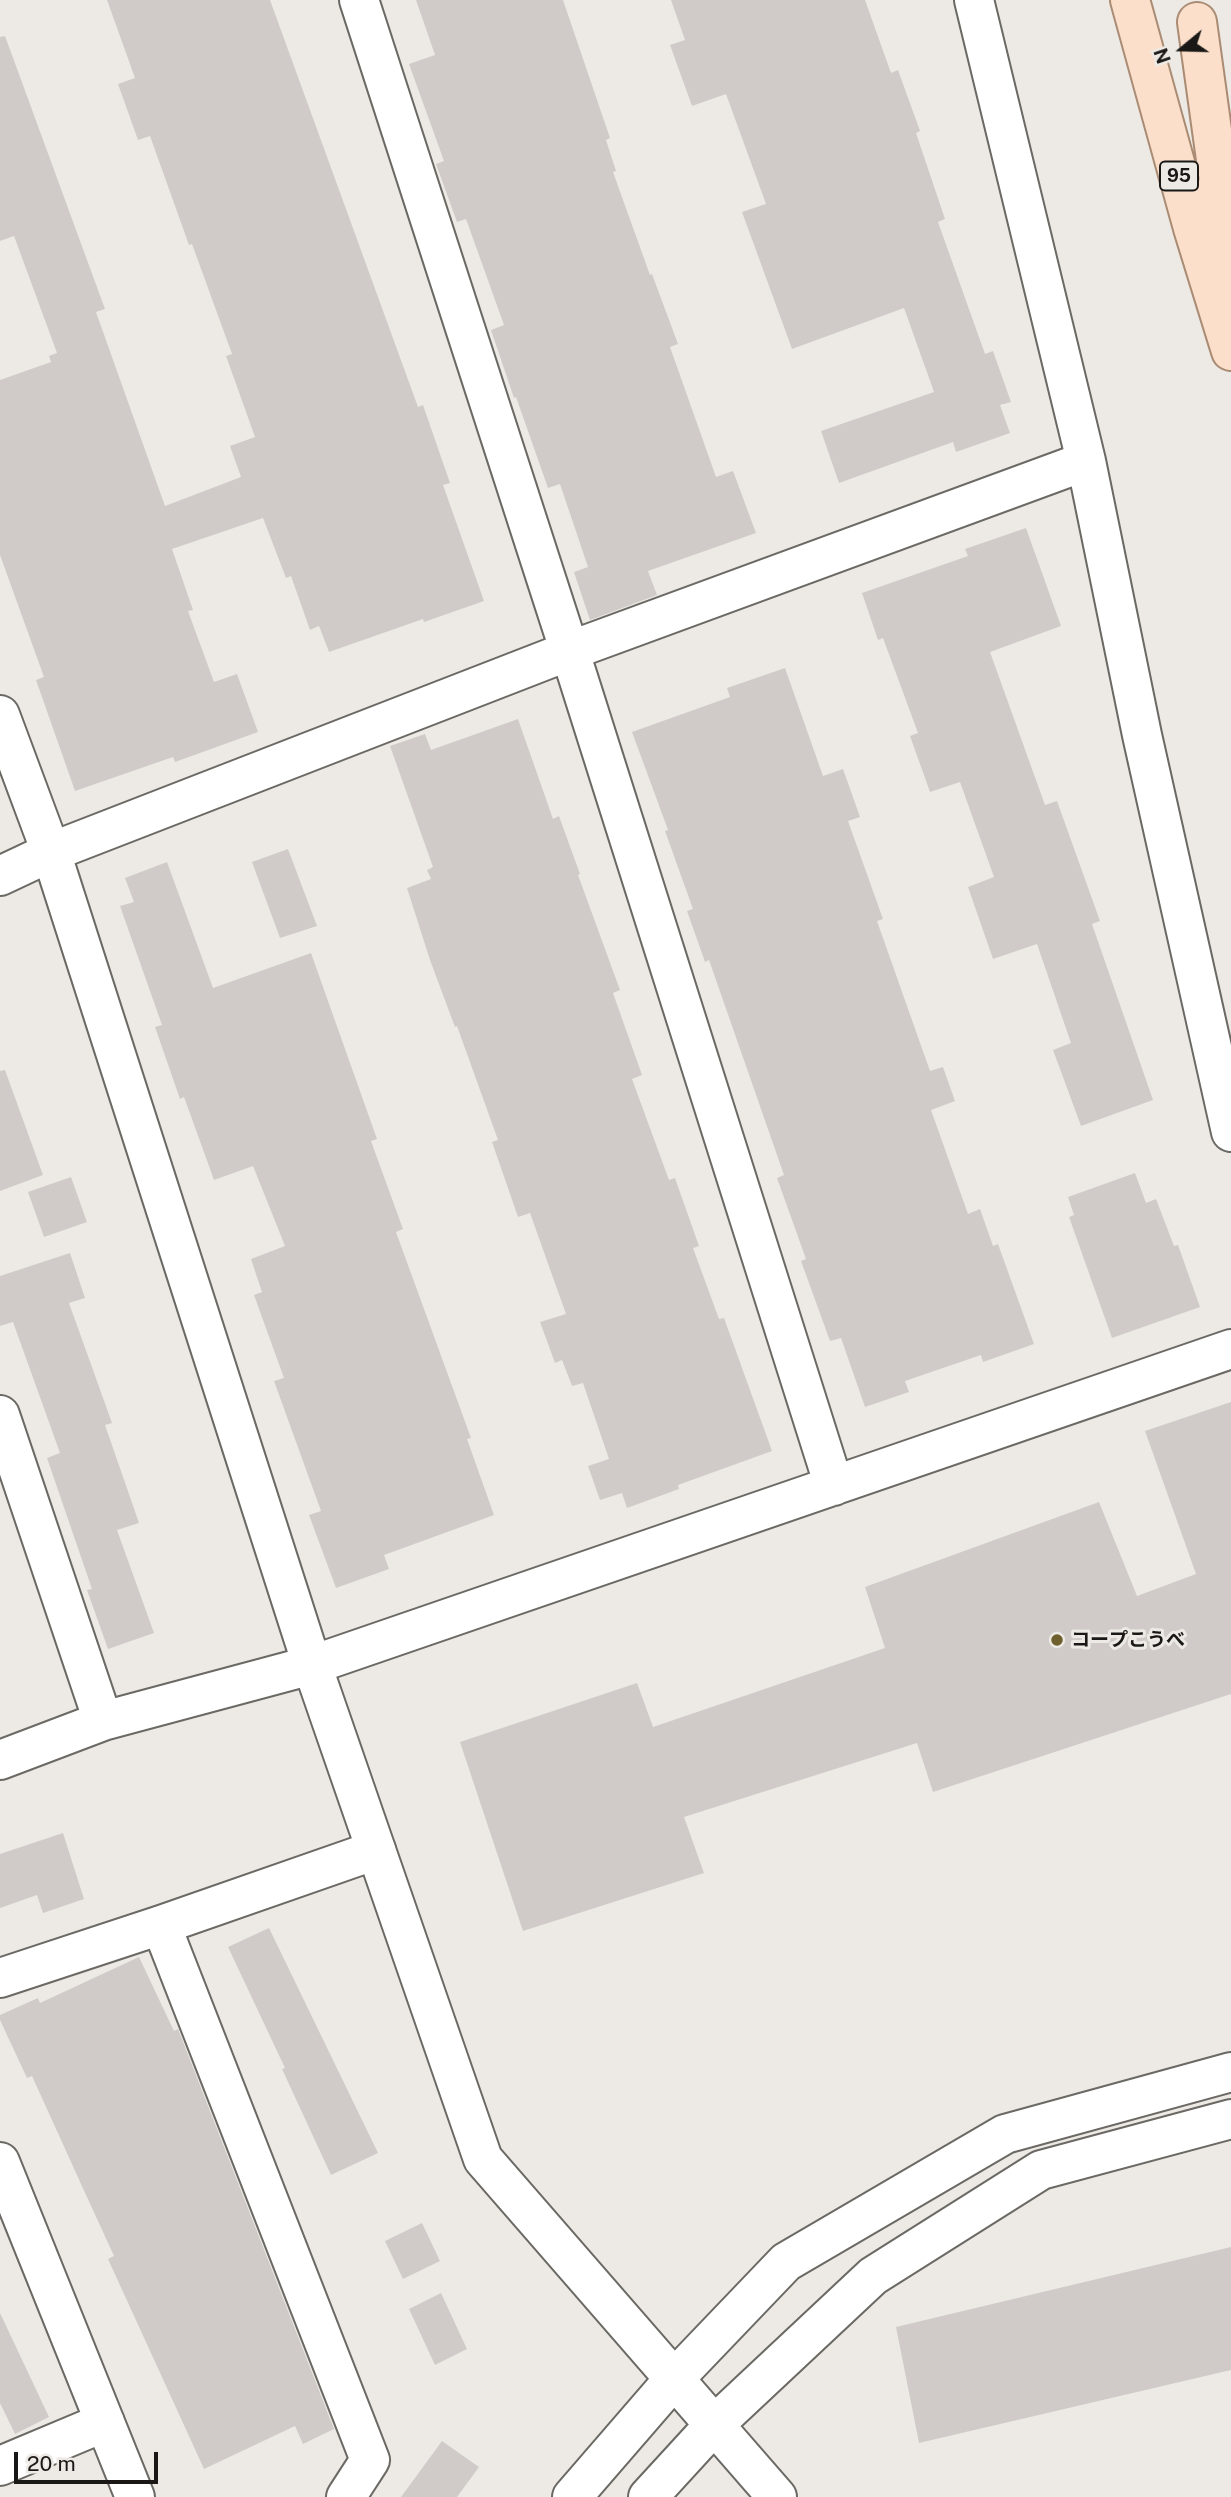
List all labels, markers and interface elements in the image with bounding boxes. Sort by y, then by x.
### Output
north arrow [1147,14,1217,84]
text: N [1149,45,1175,66]
road number: 95 [1160,162,1198,190]
place label: コープこうべ [1071,1629,1185,1651]
marker: コープこうべ [1049,1632,1065,1648]
scale bar [18,2438,161,2482]
text: 20 m [27,2451,76,2476]

